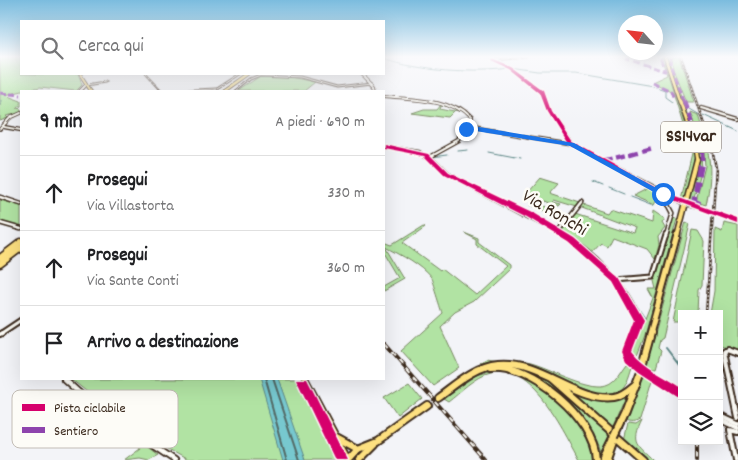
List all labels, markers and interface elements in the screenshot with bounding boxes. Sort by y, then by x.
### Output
north arrow [618,15,663,60]
search box [20,20,385,75]
icon: search [38,34,66,62]
text: Cerca qui [78,34,144,61]
text: 9 min [40,108,82,138]
text: A piedi · 690 m [275,111,365,134]
route end [455,118,478,141]
road number: SS14var [661,121,721,152]
text: Prosegui [87,168,147,195]
icon: ahead [40,179,68,207]
text: 330 m [327,182,365,205]
route start [652,183,675,206]
street label: Via Ronchi [516,184,592,244]
text: Via Villastorta [87,195,174,218]
text: Prosegui [87,243,147,270]
icon: ahead [40,254,68,282]
text: 360 m [327,257,365,280]
text: Via Sante Conti [87,270,179,293]
map controls [678,310,723,445]
button: + [678,310,723,355]
icon: arrive [40,329,68,357]
text: Arrivo a destinazione [87,330,239,357]
button: − [678,355,723,400]
legend [12,390,178,448]
text: Pista ciclabile [54,399,126,419]
button: layers [678,400,723,445]
text: Sentiero [54,422,98,442]

